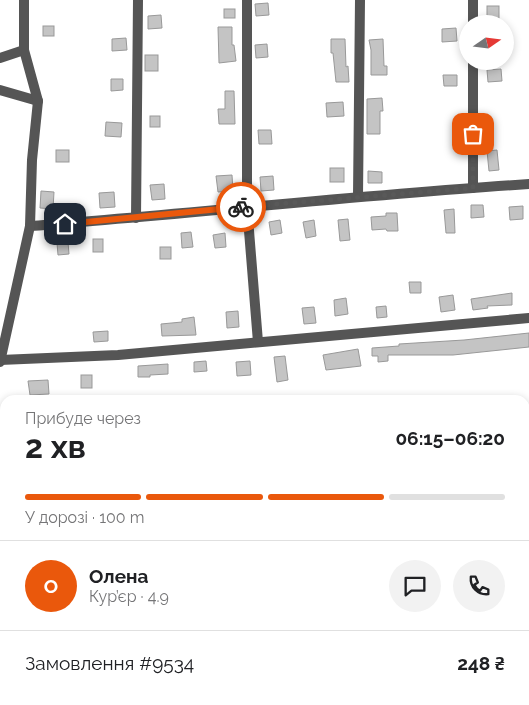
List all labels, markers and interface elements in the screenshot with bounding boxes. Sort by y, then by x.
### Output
north arrow [459,15,514,70]
map controls [459,15,514,70]
pin [452,113,494,155]
icon: bag [459,120,487,148]
courier [216,182,266,232]
icon: bike [227,193,255,221]
pin [44,203,86,245]
icon: home [51,210,79,238]
text: Прибуде через [25,409,141,428]
text: 06:15–06:20 [395,427,505,449]
text: 2 хв [25,428,86,465]
text: У дорозі · 100 m [25,508,144,527]
button: chat [389,560,441,612]
button: phone [453,560,505,612]
text: Олена [89,565,148,587]
text: О [44,575,58,597]
text: Кур’єр · 4.9 [89,587,169,606]
text: Замовлення #9534 [25,652,194,674]
text: 248 ₴ [457,652,505,674]

